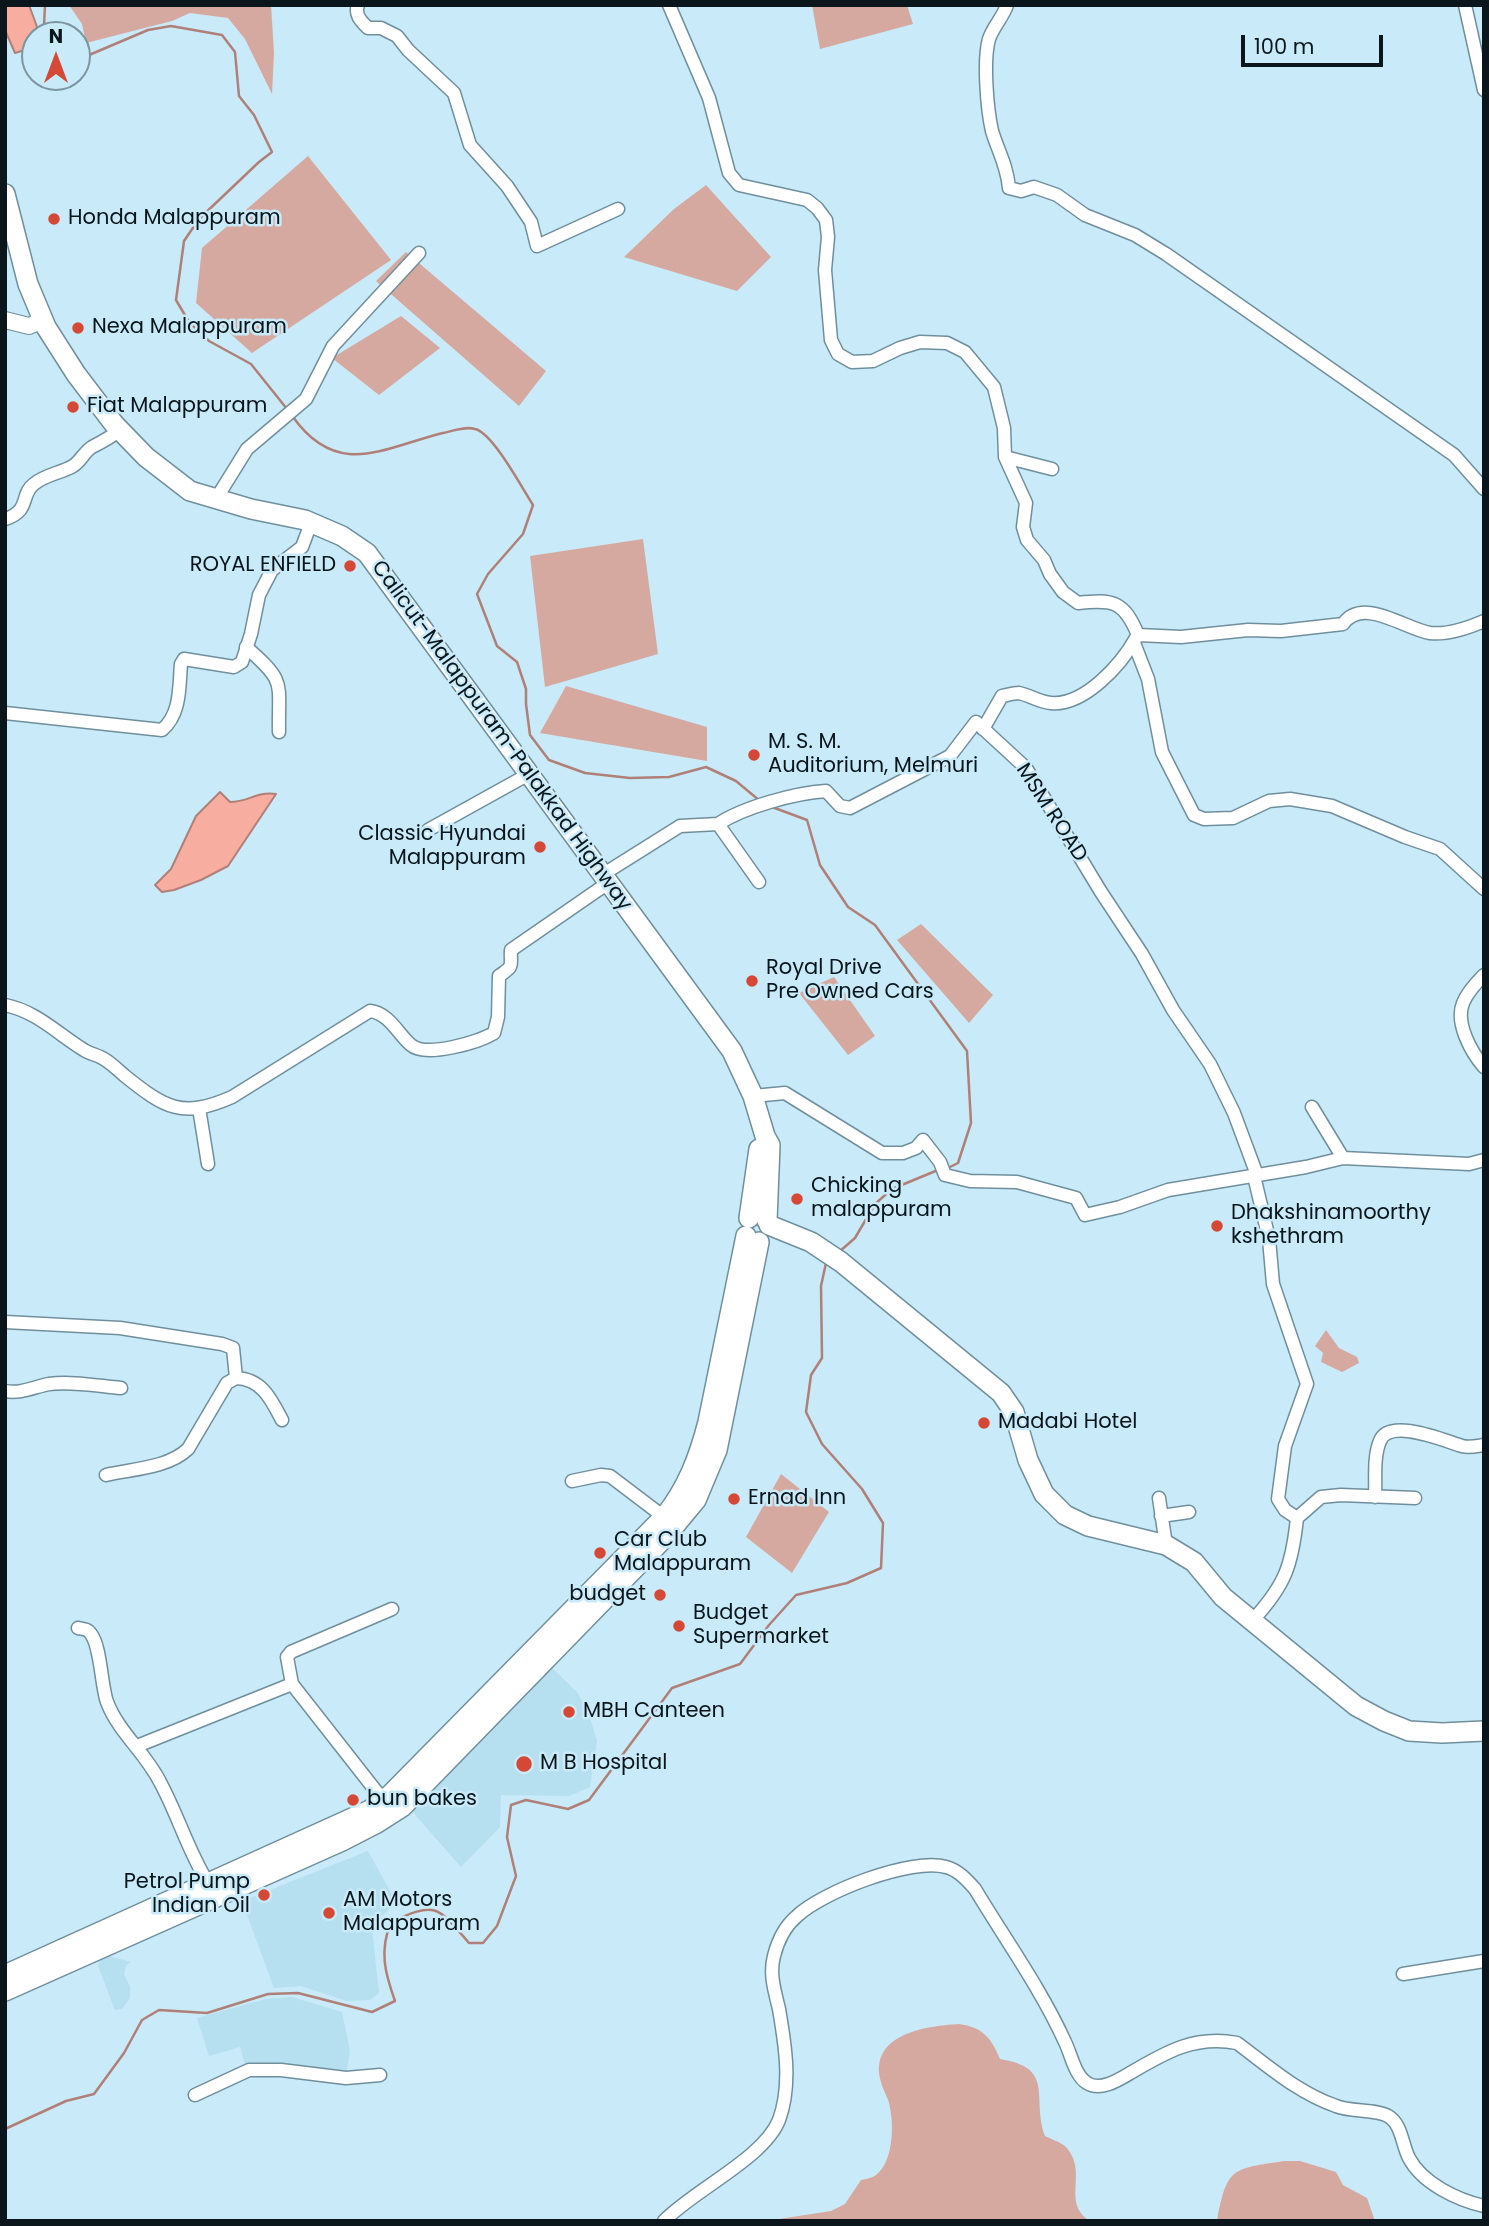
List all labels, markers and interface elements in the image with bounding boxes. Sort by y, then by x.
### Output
north arrow [21,21,91,91]
scale bar [1244,21,1386,65]
text: N [49,23,63,50]
text: 100 m [1254,32,1314,61]
place label: Honda Malappuram [68,206,281,232]
marker: Honda Malappuram [46,211,62,227]
place label: Nexa Malappuram [92,315,287,341]
marker: Nexa Malappuram [70,320,86,336]
place label: Fiat Malappuram [87,394,267,420]
marker: Fiat Malappuram [65,399,81,415]
place label: ROYAL ENFIELD [190,553,336,579]
street label: Calicut-Malappuram-Palakkad Highway [365,556,637,916]
marker: ROYAL ENFIELD [342,558,358,574]
place label: M. S. M. Auditorium, Melmuri [768,730,978,780]
marker: M. S. M. Auditorium, Melmuri [746,747,762,763]
street label: MSM ROAD [1010,759,1092,867]
place label: Classic Hyundai Malappuram [358,822,526,872]
marker: Classic Hyundai Malappuram [532,839,548,855]
place label: Royal Drive Pre Owned Cars [766,956,934,1006]
marker: Royal Drive Pre Owned Cars [744,973,760,989]
place label: Chicking malappuram [811,1174,952,1224]
marker: Chicking malappuram [789,1191,805,1207]
place label: Dhakshinamoorthy kshethram [1231,1201,1431,1251]
marker: Dhakshinamoorthy kshethram [1209,1218,1225,1234]
place label: Madabi Hotel [998,1410,1137,1436]
marker: Madabi Hotel [976,1415,992,1431]
place label: Ernad Inn [748,1486,846,1512]
marker: Ernad Inn [726,1491,742,1507]
place label: Car Club Malappuram [614,1528,751,1578]
marker: Car Club Malappuram [592,1545,608,1561]
place label: budget [569,1582,646,1608]
marker: budget [652,1587,668,1603]
place label: Budget Supermarket [693,1601,829,1651]
marker: Budget Supermarket [671,1618,687,1634]
place label: MBH Canteen [583,1699,725,1725]
marker: MBH Canteen [561,1704,577,1720]
place label: M B Hospital [540,1751,667,1777]
marker: M B Hospital [514,1754,534,1774]
place label: bun bakes [367,1787,477,1813]
marker: bun bakes [345,1792,361,1808]
place label: Petrol Pump Indian Oil [124,1870,250,1920]
marker: Petrol Pump Indian Oil [256,1887,272,1903]
place label: AM Motors Malappuram [343,1888,480,1938]
marker: AM Motors Malappuram [321,1905,337,1921]

